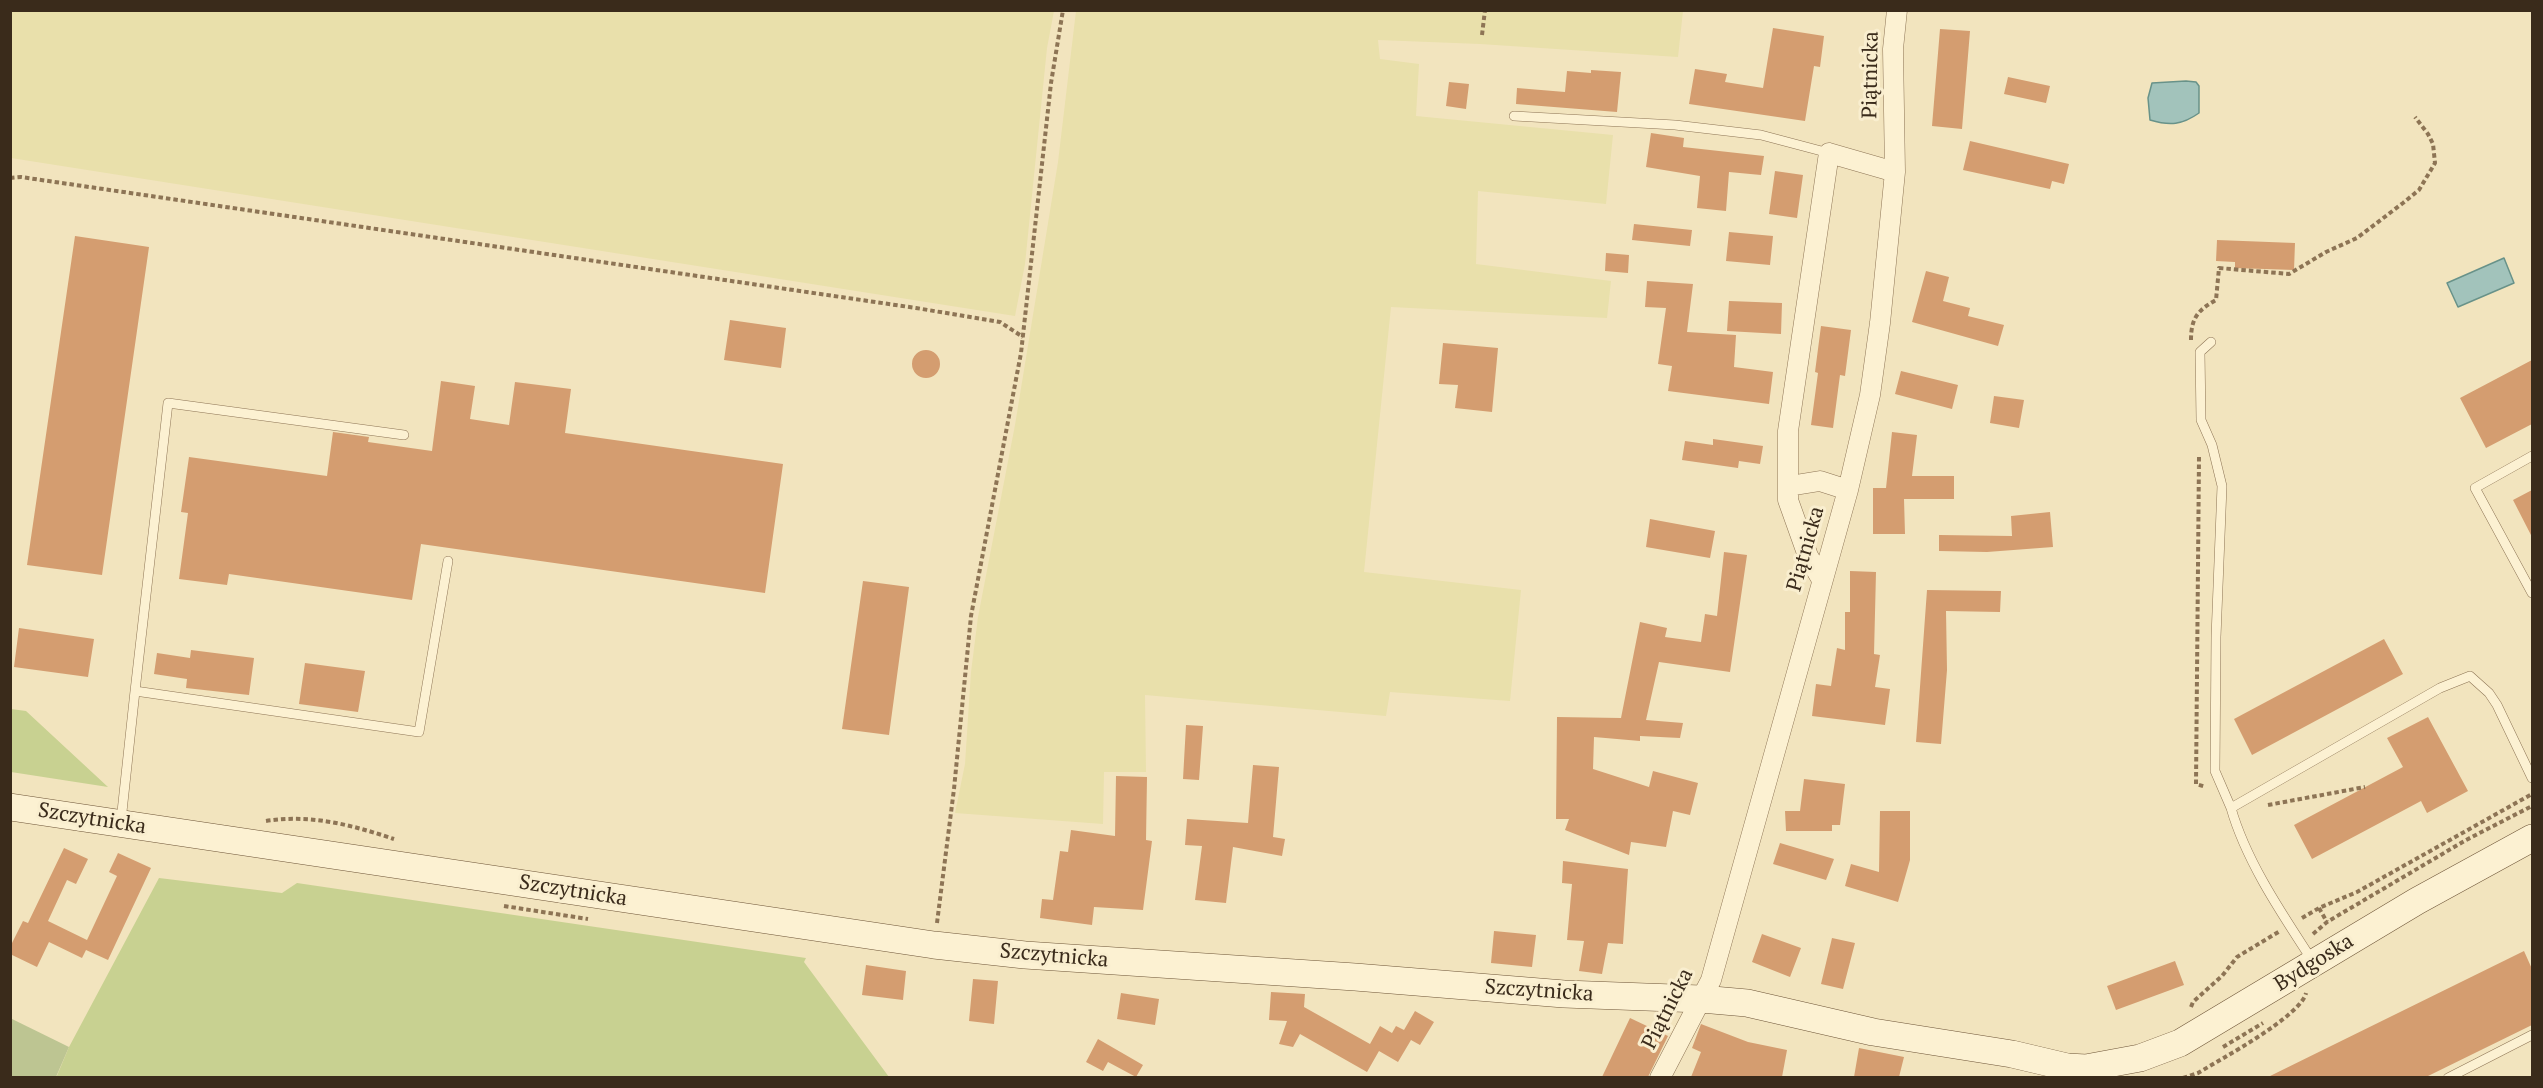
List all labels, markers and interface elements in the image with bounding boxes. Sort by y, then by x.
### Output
street label: Piątnicka [1858,31,1884,119]
street label: Piątnicka [1782,504,1830,594]
street label: Szczytnicka [36,798,148,840]
street label: Szczytnicka [517,870,629,912]
street label: Bydgoska [2270,929,2358,997]
street label: Szczytnicka [999,939,1109,973]
street label: Piątnicka [1637,964,1699,1054]
street label: Szczytnicka [1484,975,1594,1007]

